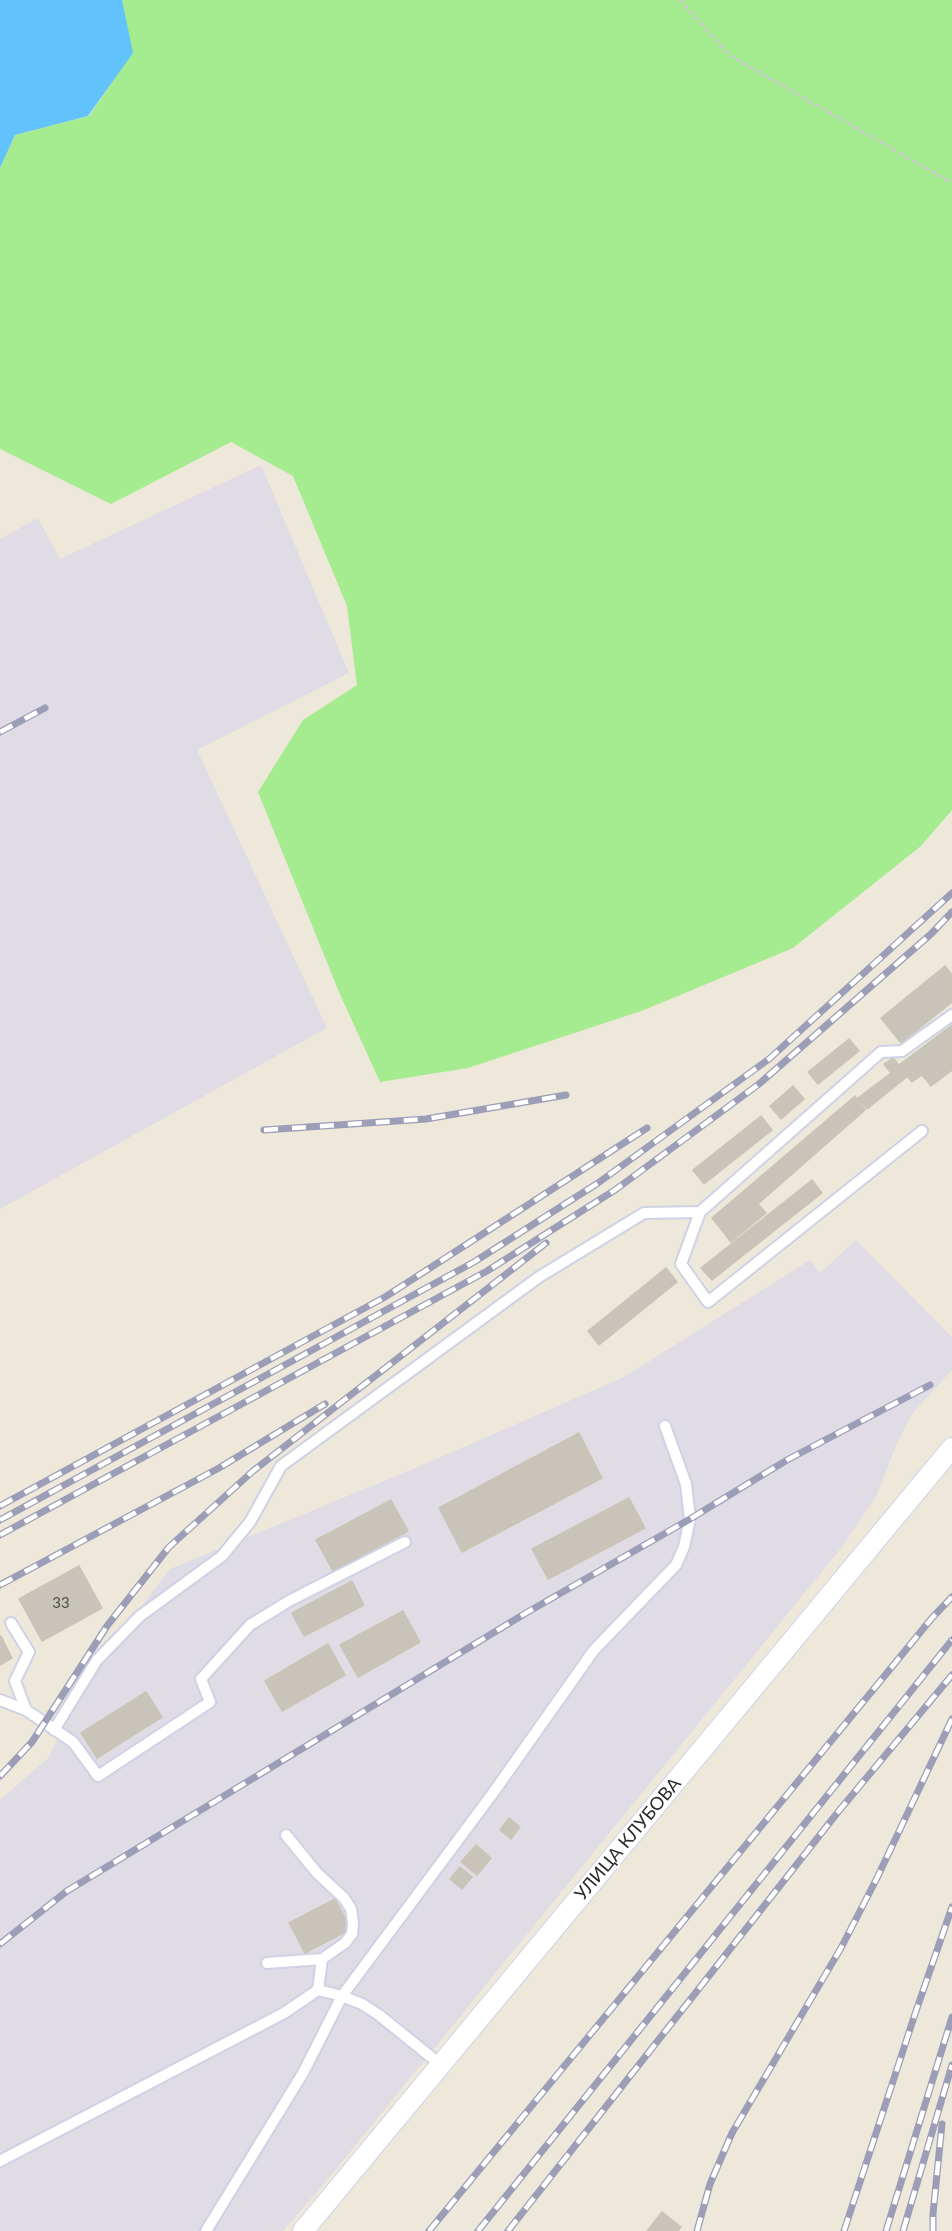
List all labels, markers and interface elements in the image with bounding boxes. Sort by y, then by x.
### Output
house number: 33 [52,1594,70,1612]
street label: УЛИЦА КЛУБОВА [570,1773,686,1905]

